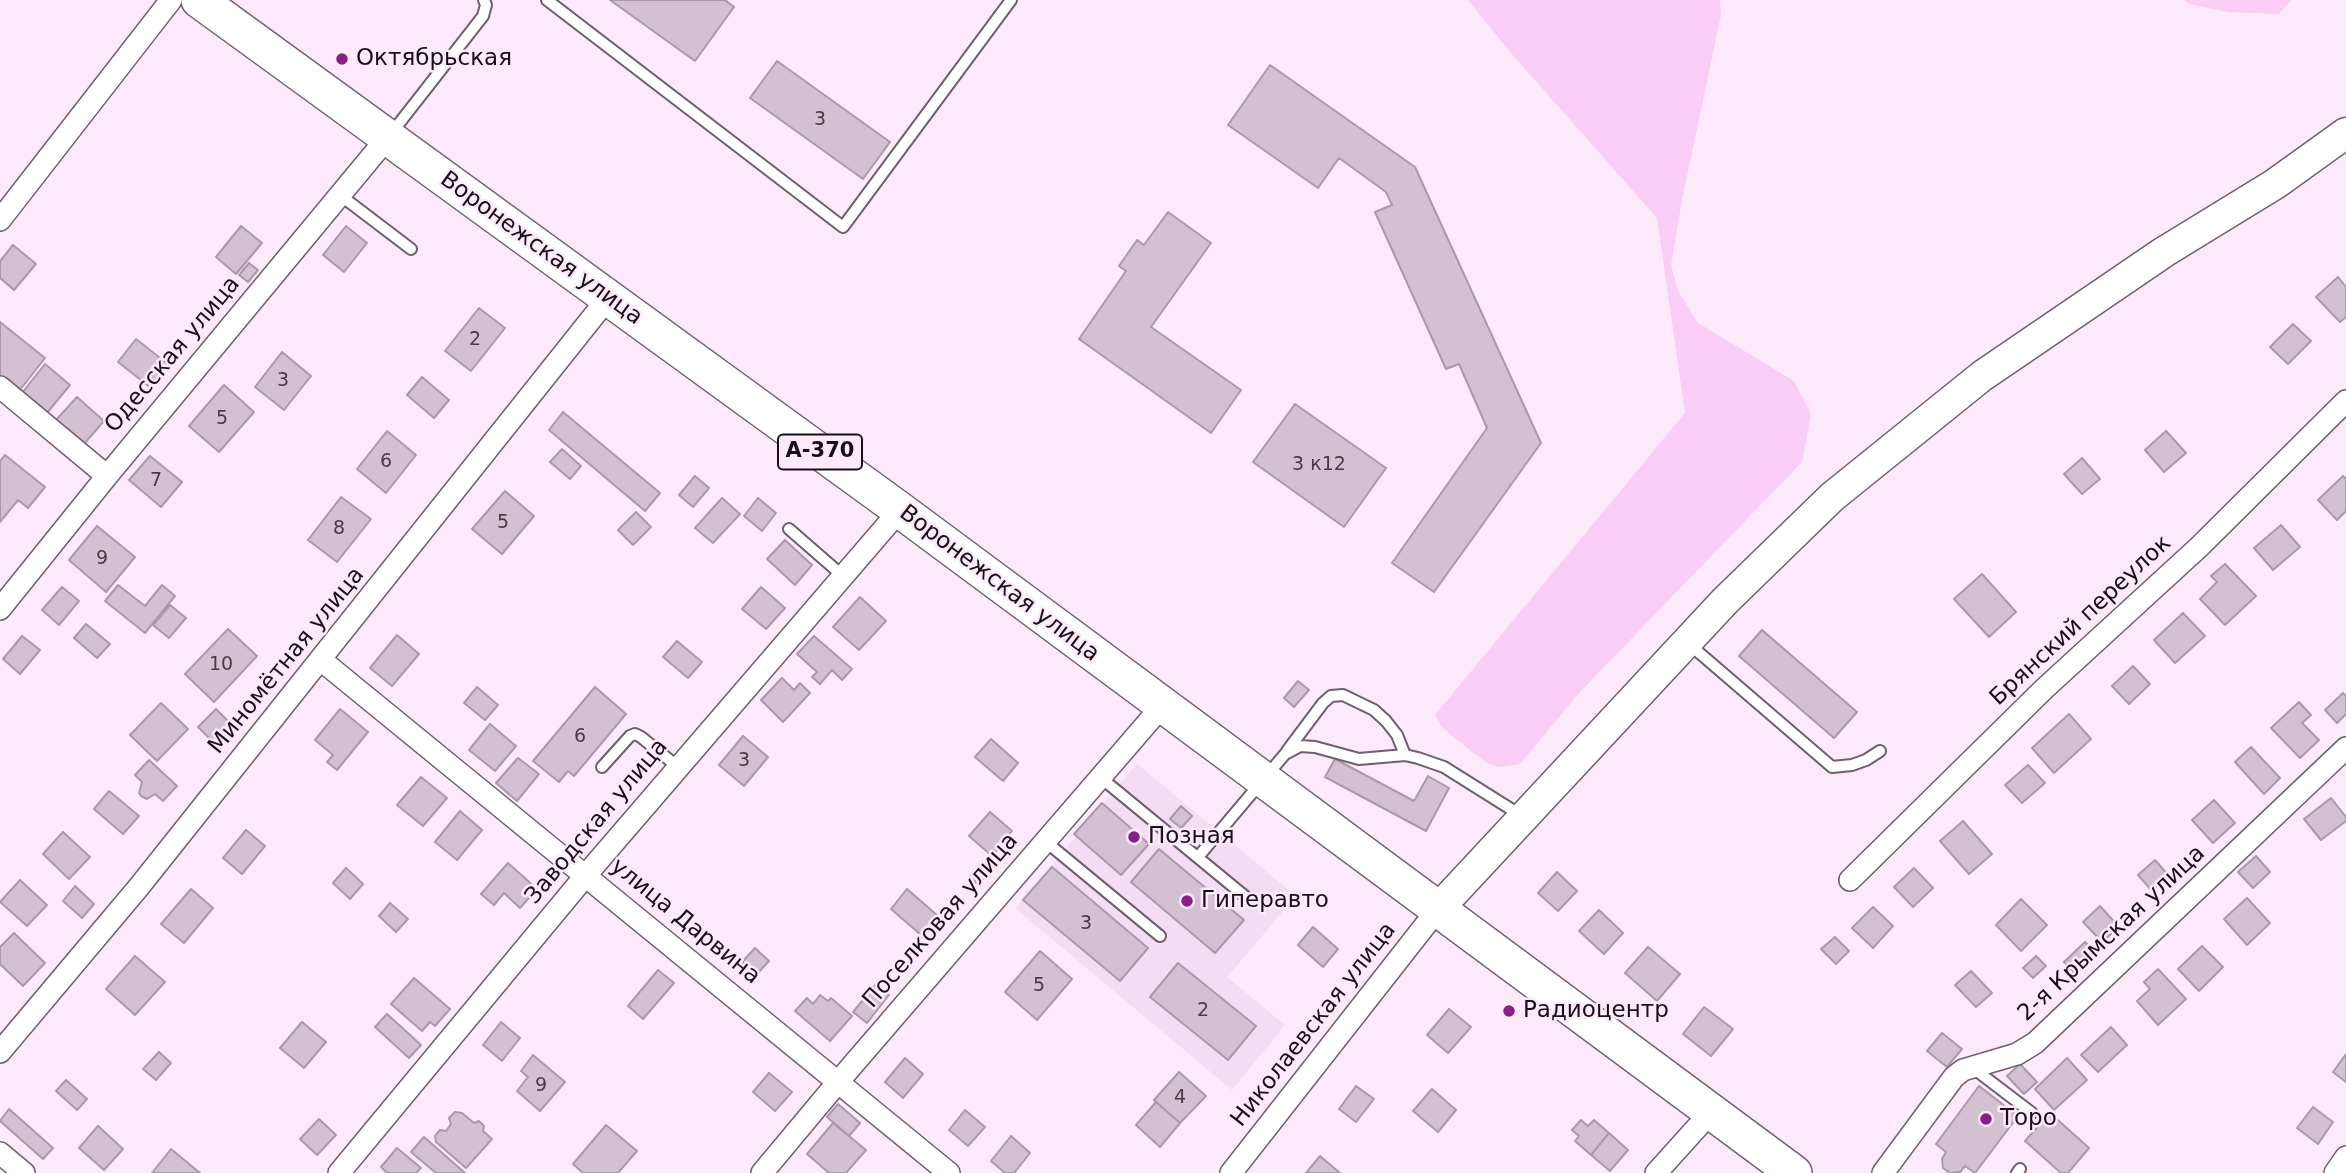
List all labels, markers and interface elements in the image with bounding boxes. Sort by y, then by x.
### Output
place label: Октябрьская [356,45,512,73]
marker: Октябрьская [334,51,350,67]
house number: 3 [814,109,826,131]
street label: Воронежская улица [435,166,647,332]
street label: Одесская улица [100,271,246,439]
house number: 2 [469,329,481,351]
house number: 3 [277,370,289,392]
house number: 5 [216,408,228,430]
road number: А-370 [778,434,862,470]
house number: 6 [380,451,392,473]
house number: 3 к12 [1292,454,1346,476]
house number: 7 [150,470,162,492]
street label: Воронежская улица [894,500,1104,668]
house number: 5 [497,512,509,534]
house number: 8 [333,518,345,540]
street label: Брянский переулок [1985,530,2177,712]
house number: 9 [96,548,108,570]
street label: Миномётная улица [203,562,371,760]
house number: 10 [209,654,233,676]
house number: 6 [574,726,586,748]
street label: Заводская улица [520,734,674,910]
house number: 3 [738,750,750,772]
place label: Позная [1148,823,1235,851]
street label: Поселковая улица [858,828,1024,1014]
marker: Позная [1126,829,1142,845]
street label: 2-я Крымская улица [2013,840,2211,1028]
street label: улица Дарвина [605,853,765,991]
place label: Гиперавто [1201,887,1329,915]
marker: Гиперавто [1179,893,1195,909]
house number: 3 [1080,913,1092,935]
street label: Николаевская улица [1226,917,1402,1133]
house number: 5 [1033,975,1045,997]
place label: Радиоцентр [1523,997,1669,1025]
house number: 2 [1197,1000,1209,1022]
marker: Радиоцентр [1501,1003,1517,1019]
house number: 9 [535,1075,547,1097]
house number: 4 [1174,1087,1186,1109]
place label: Торо [2000,1105,2057,1133]
marker: Торо [1978,1111,1994,1127]

